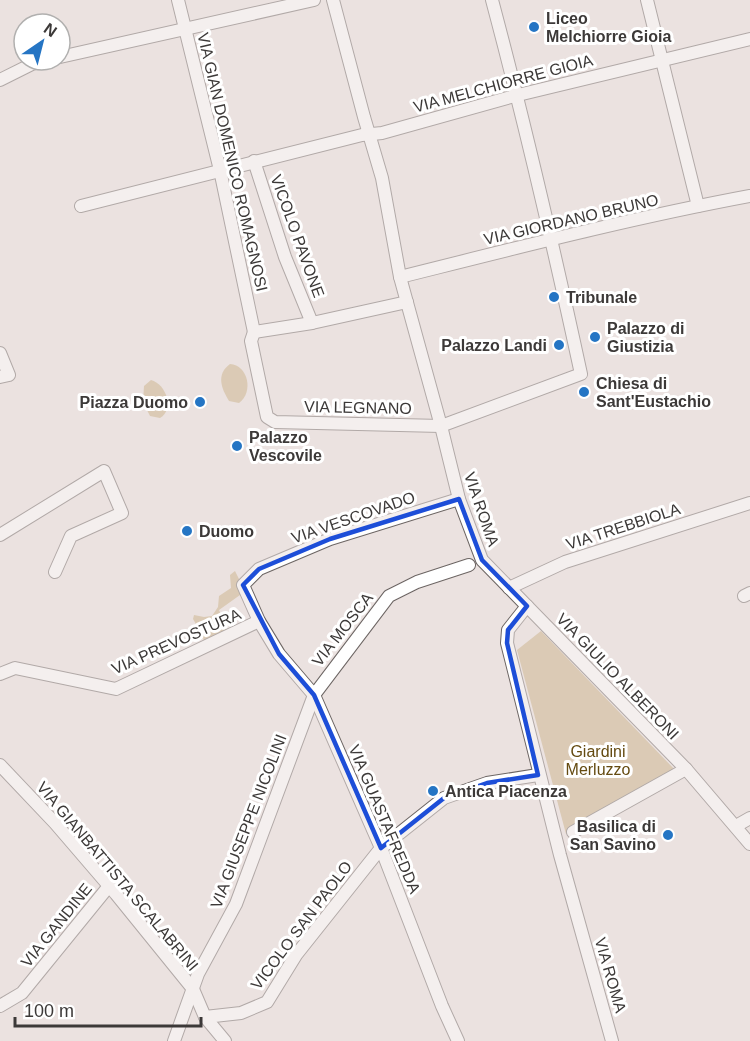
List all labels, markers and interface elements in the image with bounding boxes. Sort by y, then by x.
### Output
place label: Liceo Melchiorre Gioia [546,10,671,45]
north arrow [12,12,72,72]
text: N [41,20,60,40]
marker: Liceo Melchiorre Gioia [527,20,541,34]
street label: VIA GIAN DOMENICO ROMAGNOSI [194,31,271,293]
street label: VIA MELCHIORRE GIOIA [412,51,595,116]
street label: VICOLO PAVONE [267,173,328,300]
street label: VIA GIORDANO BRUNO [482,191,660,248]
place label: Tribunale [566,289,637,306]
marker: Tribunale [547,290,561,304]
place label: Palazzo di Giustizia [607,320,684,355]
marker: Palazzo di Giustizia [588,330,602,344]
place label: Palazzo Landi [441,337,547,354]
marker: Palazzo Landi [552,338,566,352]
place label: Chiesa di Sant'Eustachio [596,375,711,410]
marker: Chiesa di Sant'Eustachio [577,385,591,399]
place label: Piazza Duomo [80,394,188,411]
marker: Piazza Duomo [193,395,207,409]
street label: VIA LEGNANO [304,398,412,417]
place label: Palazzo Vescovile [249,429,322,464]
marker: Palazzo Vescovile [230,439,244,453]
street label: VIA ROMA [461,470,502,549]
street label: VIA VESCOVADO [289,488,417,547]
street label: VIA TREBBIOLA [564,500,683,553]
place label: Duomo [199,523,254,540]
marker: Duomo [180,524,194,538]
street label: VIA MOSCA [309,589,376,669]
street label: VIA PREVOSTURA [109,605,244,678]
street label: VIA GIULIO ALBERONI [553,610,682,743]
street label: VIA GIUSEPPE NICOLINI [207,732,290,911]
street label: VIA GUASTAFREDDA [346,742,424,896]
park label: Giardini Merluzzo [566,743,631,778]
street label: VIA GIANBATTISTA SCALABRINI [34,778,202,974]
place label: Antica Piacenza [445,783,567,800]
marker: Antica Piacenza [426,784,440,798]
place label: Basilica di San Savino [570,818,656,853]
marker: Basilica di San Savino [661,828,675,842]
street label: VICOLO SAN PAOLO [248,858,355,993]
street label: VIA GANDINE [18,880,95,970]
street label: VIA ROMA [592,936,629,1015]
scale bar [15,990,201,1028]
text: 100 m [24,1001,74,1021]

